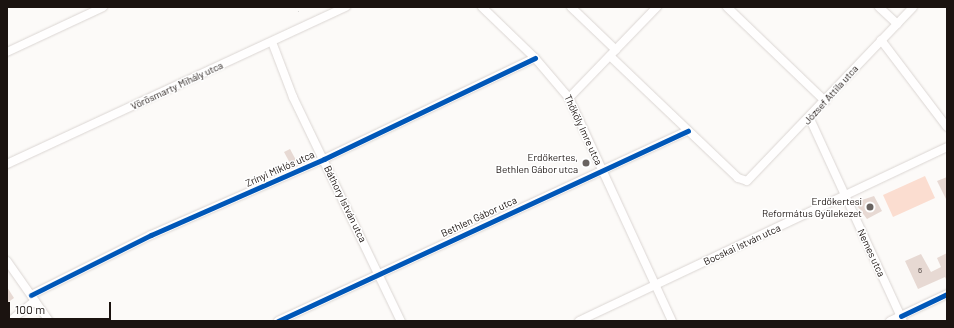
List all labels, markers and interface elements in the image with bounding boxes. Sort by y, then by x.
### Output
street label: Vörösmarty Mihály utca [129,59,225,113]
street label: József Attila utca [801,63,861,127]
street label: Thököly Imre utca [561,93,605,167]
street label: Zrínyi Miklós utca [244,148,316,190]
place label: Erdőkertes, Bethlen Gábor utca [496,151,578,174]
marker: Erdőkertes, Bethlen Gábor utca [581,158,591,168]
street label: Báthory István utca [321,164,369,244]
street label: Bethlen Gábor utca [439,194,519,240]
place label: Erdőkertesi Református Gyülekezet [762,195,862,218]
marker: Erdőkertesi Református Gyülekezet [865,202,875,212]
street label: Bocskai István utca [702,222,782,268]
street label: Nemes utca [855,227,887,279]
house number: 6 [918,266,922,276]
scale bar [10,294,113,320]
text: 100 m [15,302,45,316]

